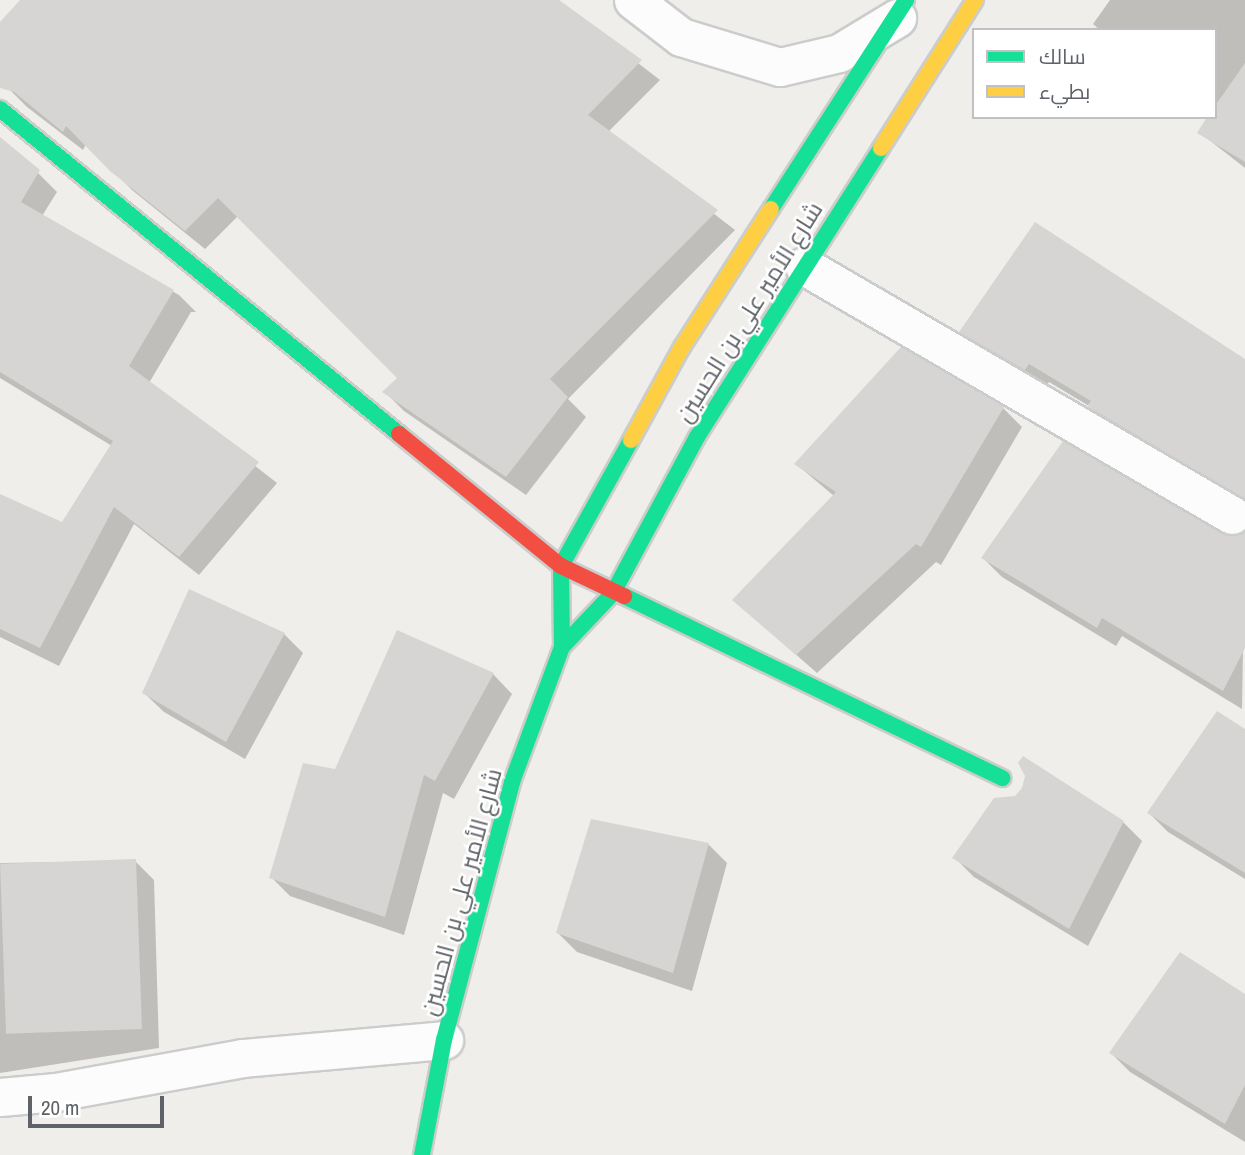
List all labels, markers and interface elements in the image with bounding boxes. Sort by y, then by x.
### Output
legend [972,28,1217,119]
text: سالك [1039,42,1086,71]
text: بطيء [1039,77,1090,106]
street label: شارع الأمير علي بن الحسين [669,196,829,428]
street label: شارع الأمير علي بن الحسين [414,765,508,1019]
scale bar [32,1082,168,1126]
text: 20 m [41,1093,79,1122]

